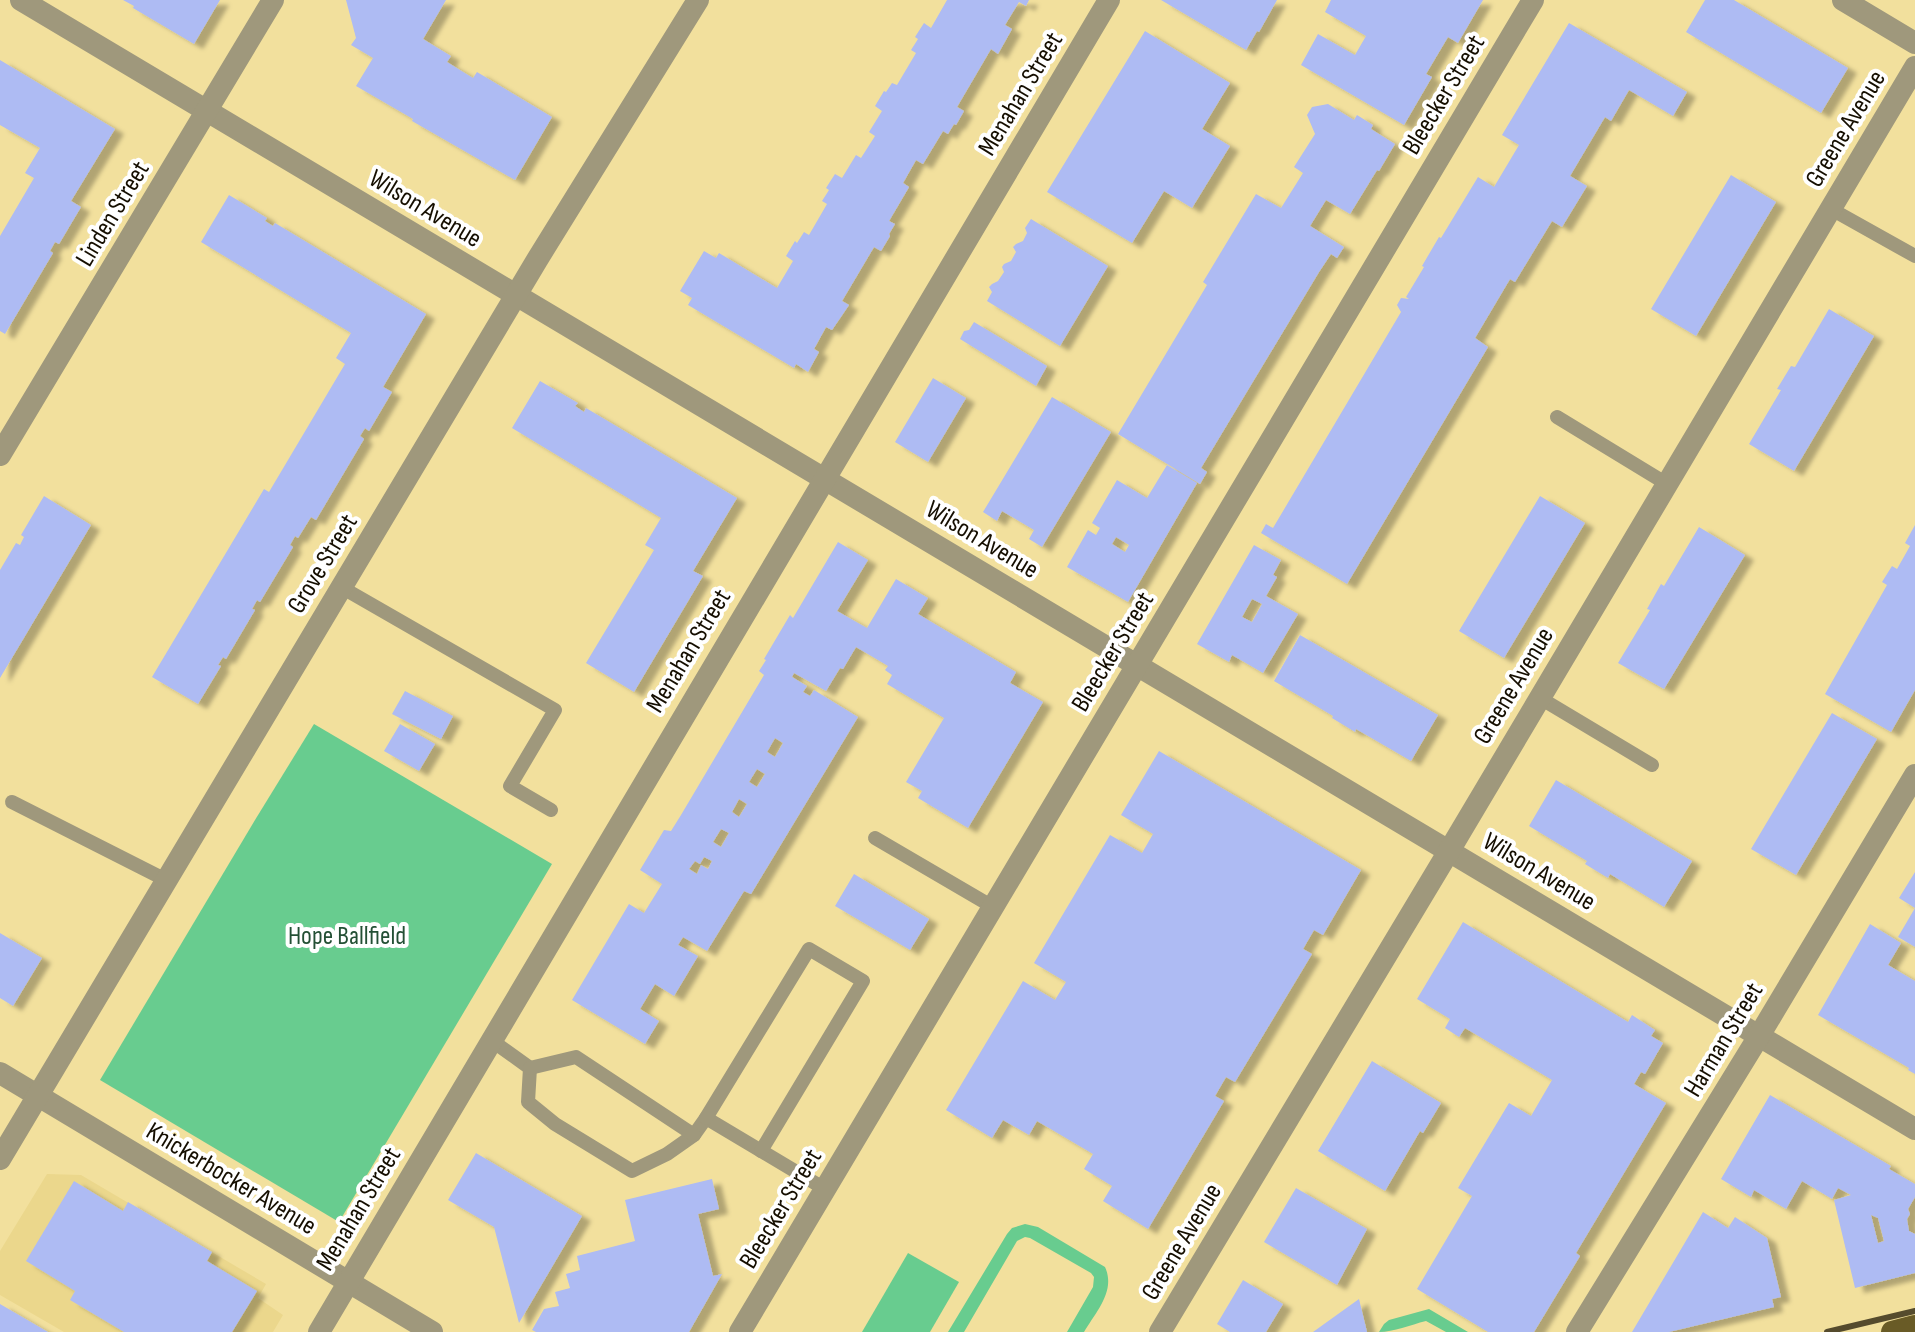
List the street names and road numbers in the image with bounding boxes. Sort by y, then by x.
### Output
street label: Menahan Street [972,27,1070,161]
street label: Bleecker Street [1396,29,1492,160]
street label: Greene Avenue [1799,65,1893,193]
street label: Linden Street [70,156,156,272]
street label: Wilson Avenue [363,163,487,255]
street label: Wilson Avenue [920,494,1044,586]
street label: Grove Street [281,509,365,619]
street label: Menahan Street [640,584,738,718]
street label: Bleecker Street [1065,586,1161,717]
street label: Greene Avenue [1467,622,1561,750]
street label: Wilson Avenue [1477,826,1601,918]
street label: Harman Street [1678,977,1770,1103]
street label: Knickerbocker Avenue [141,1116,321,1242]
street label: Menahan Street [310,1142,408,1276]
street label: Bleecker Street [733,1143,829,1274]
street label: Greene Avenue [1135,1178,1229,1306]

